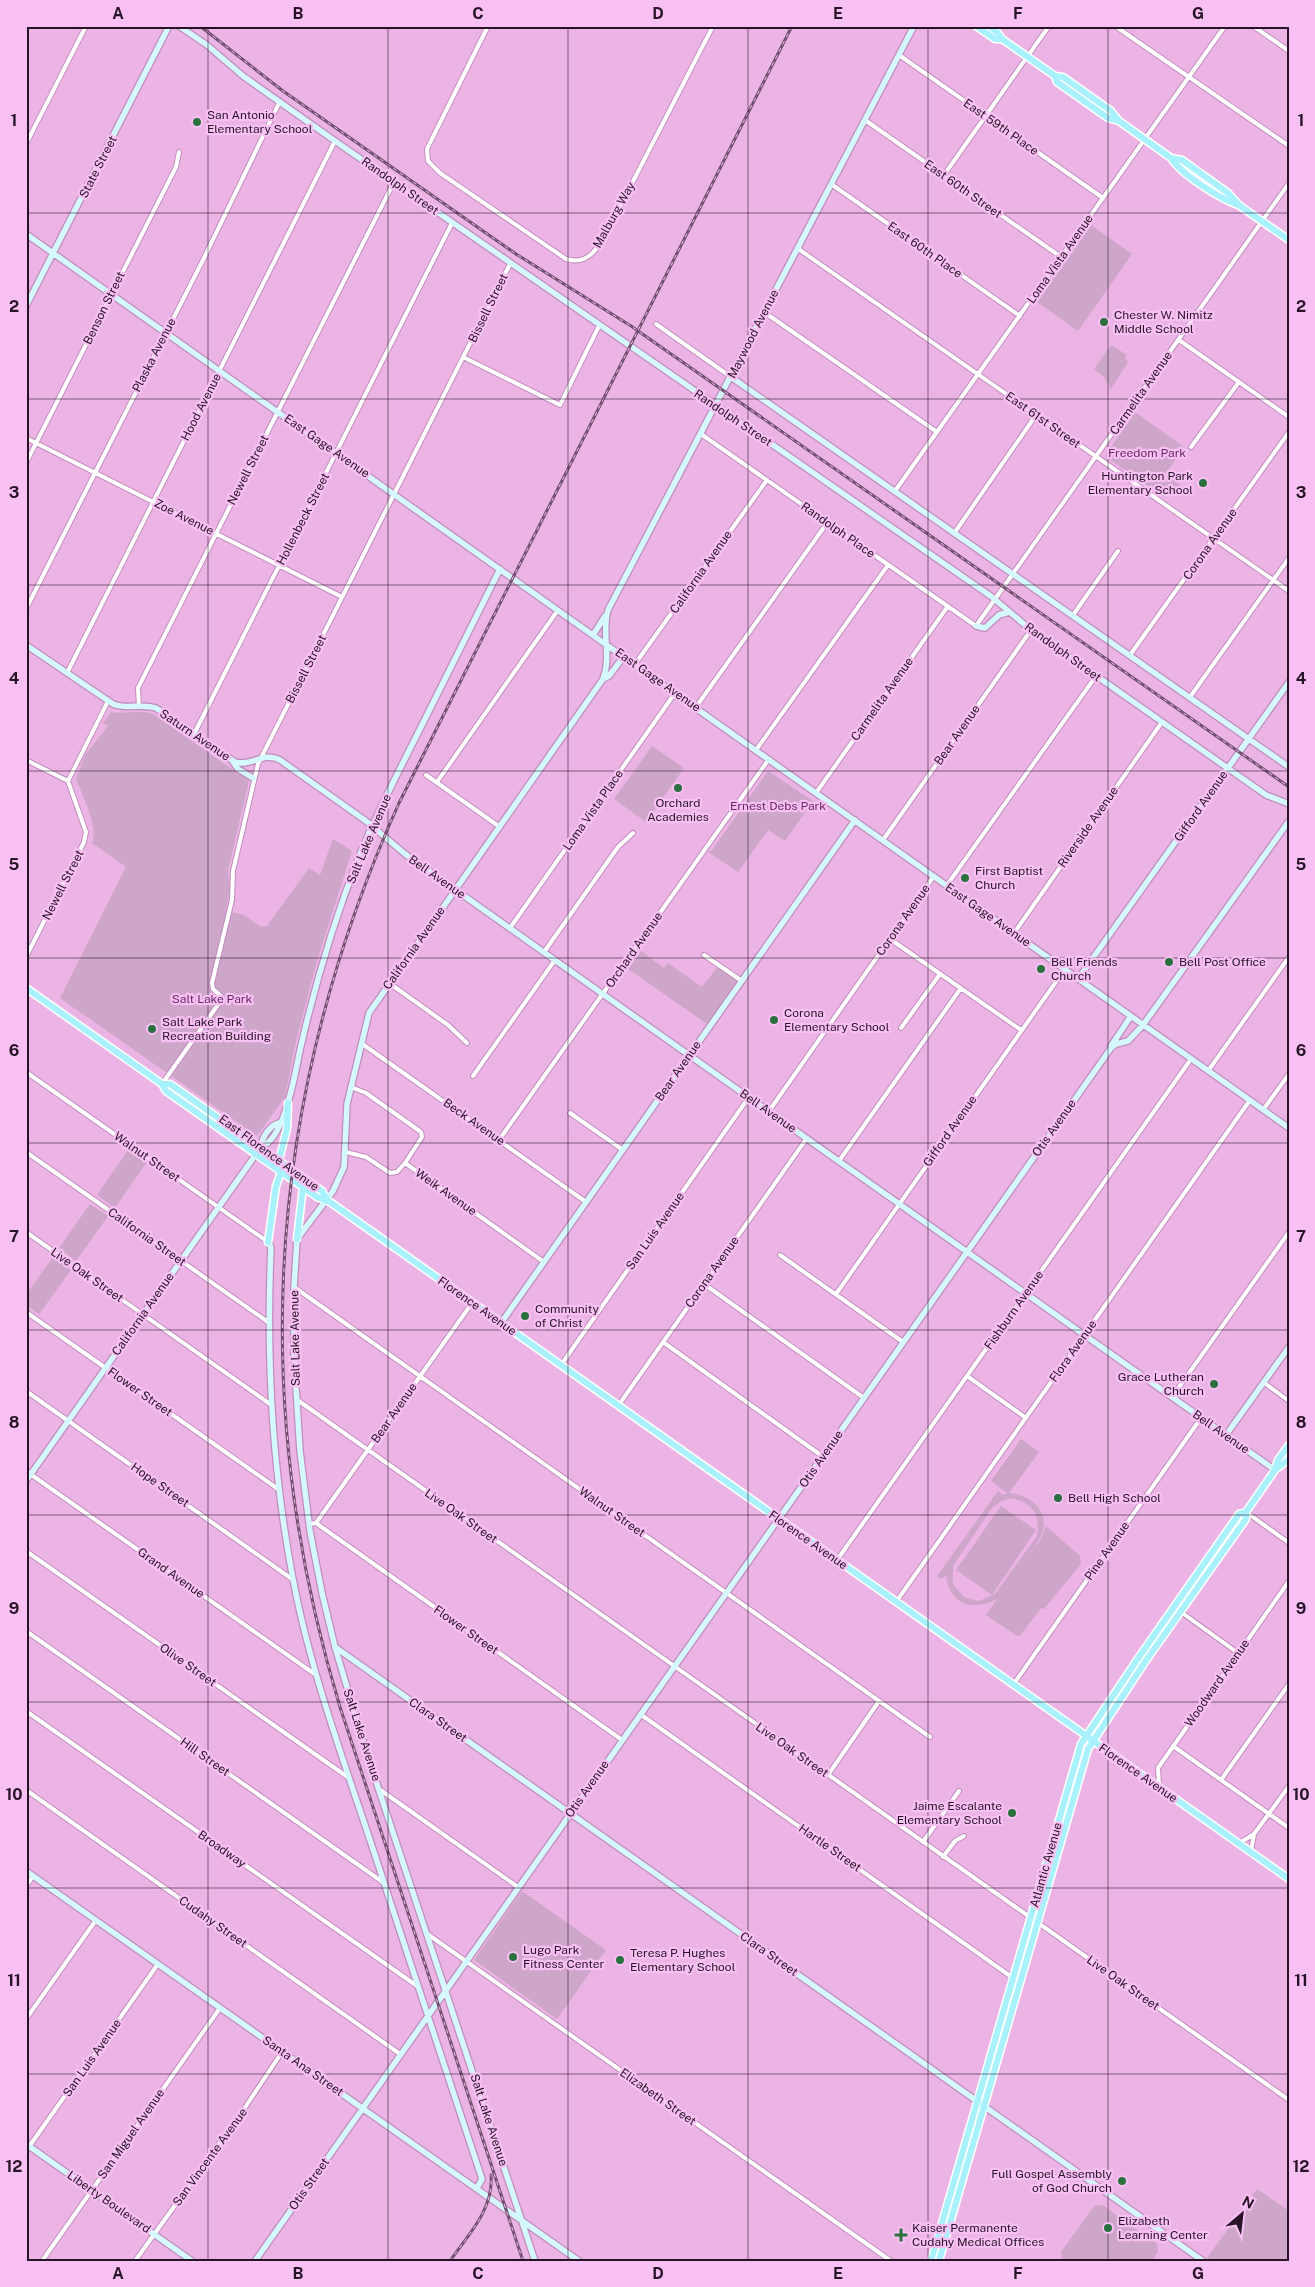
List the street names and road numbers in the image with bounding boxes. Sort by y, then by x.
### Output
street label: East 59th Place [961,96,1041,158]
street label: State Street [76,133,120,200]
street label: Randolph Street [359,154,442,218]
street label: East 60th Street [921,157,1005,221]
street label: Malburg Way [590,179,638,250]
street label: Loma Vista Avenue [1024,212,1096,306]
street label: East 60th Place [885,219,965,281]
street label: Benson Street [80,269,128,347]
street label: Bissell Street [465,271,511,345]
street label: Maywood Avenue [725,287,781,381]
street label: Plaska Avenue [129,315,179,394]
street label: Carmelita Avenue [1107,348,1175,437]
street label: Hood Avenue [178,371,224,443]
street label: Randolph Street [691,387,775,449]
street label: East 61st Street [1003,389,1083,451]
street label: East Gage Avenue [282,411,373,481]
street label: Newell Street [224,432,272,507]
street label: Hollenbeck Street [274,470,332,567]
street label: Zoe Avenue [152,496,216,538]
street label: Randolph Place [798,499,878,561]
street label: Corona Avenue [1180,505,1240,582]
street label: California Avenue [667,528,735,616]
street label: Randolph Street [1022,620,1104,685]
street label: Bissell Street [283,632,329,706]
street label: East Gage Avenue [613,645,704,715]
street label: Carmelita Avenue [848,654,916,743]
street label: Bear Avenue [931,702,983,768]
street label: Saturn Avenue [157,706,233,764]
street label: Loma Vista Place [560,767,626,853]
street label: Gifford Avenue [1171,768,1231,844]
street label: Riverside Avenue [1055,784,1121,870]
street label: Salt Lake Avenue [344,792,394,886]
street label: Newell Street [39,847,87,922]
street label: Bell Avenue [406,852,468,902]
street label: East Gage Avenue [943,880,1034,950]
street label: Corona Avenue [873,881,933,958]
street label: California Avenue [380,904,448,992]
street label: Orchard Avenue [603,909,665,991]
street label: Bear Avenue [652,1038,704,1104]
street label: Bell Avenue [737,1086,799,1136]
street label: Gifford Avenue [920,1093,980,1169]
street label: Beck Avenue [440,1096,508,1149]
street label: Otis Avenue [1029,1097,1079,1159]
street label: East Florence Avenue [216,1112,322,1194]
street label: Walnut Street [111,1129,183,1185]
street label: Weik Avenue [413,1166,480,1218]
street label: San Luis Avenue [623,1189,687,1273]
street label: California Street [105,1205,189,1269]
street label: Corona Avenue [682,1233,742,1310]
street label: Live Oak Street [48,1245,126,1305]
street label: Fishburn Avenue [982,1268,1047,1352]
street label: California Avenue [109,1270,177,1358]
street label: Florence Avenue [435,1274,519,1338]
street label: Salt Lake Avenue [287,1290,303,1386]
street label: Flora Avenue [1046,1317,1100,1385]
street label: Flower Street [105,1365,175,1420]
street label: Bear Avenue [368,1380,420,1446]
street label: Bell Avenue [1190,1407,1252,1457]
street label: Otis Avenue [796,1428,846,1490]
street label: Hope Street [128,1460,192,1510]
street label: Walnut Street [576,1484,648,1540]
street label: Live Oak Street [422,1486,500,1546]
street label: Florence Avenue [766,1508,850,1572]
street label: Pine Avenue [1082,1519,1132,1583]
street label: Grand Avenue [135,1545,207,1601]
street label: Flower Street [431,1603,501,1658]
street label: Woodward Avenue [1182,1636,1252,1729]
street label: Olive Street [157,1640,219,1690]
street label: Salt Lake Avenue [340,1687,384,1783]
street label: Clara Street [406,1695,470,1745]
street label: Live Oak Street [753,1720,831,1780]
street label: Hill Street [178,1735,233,1779]
street label: Florence Avenue [1096,1741,1180,1805]
street label: Otis Avenue [562,1758,612,1820]
street label: Hartle Street [796,1821,864,1875]
street label: Atlantic Avenue [1027,1821,1065,1909]
street label: Broadway [195,1827,249,1871]
street label: Cudahy Street [176,1893,250,1951]
street label: Clara Street [737,1929,801,1979]
street label: Live Oak Street [1084,1953,1162,2013]
street label: San Luis Avenue [60,2016,124,2100]
street label: Santa Ana Street [260,2033,346,2099]
street label: Elizabeth Street [617,2066,699,2129]
street label: Salt Lake Avenue [467,2072,511,2168]
street label: San Miguel Avenue [95,2086,167,2182]
street label: San Vincente Avenue [170,2105,250,2209]
street label: Otis Street [286,2155,332,2213]
street label: Liberty Boulevard [65,2168,153,2236]

